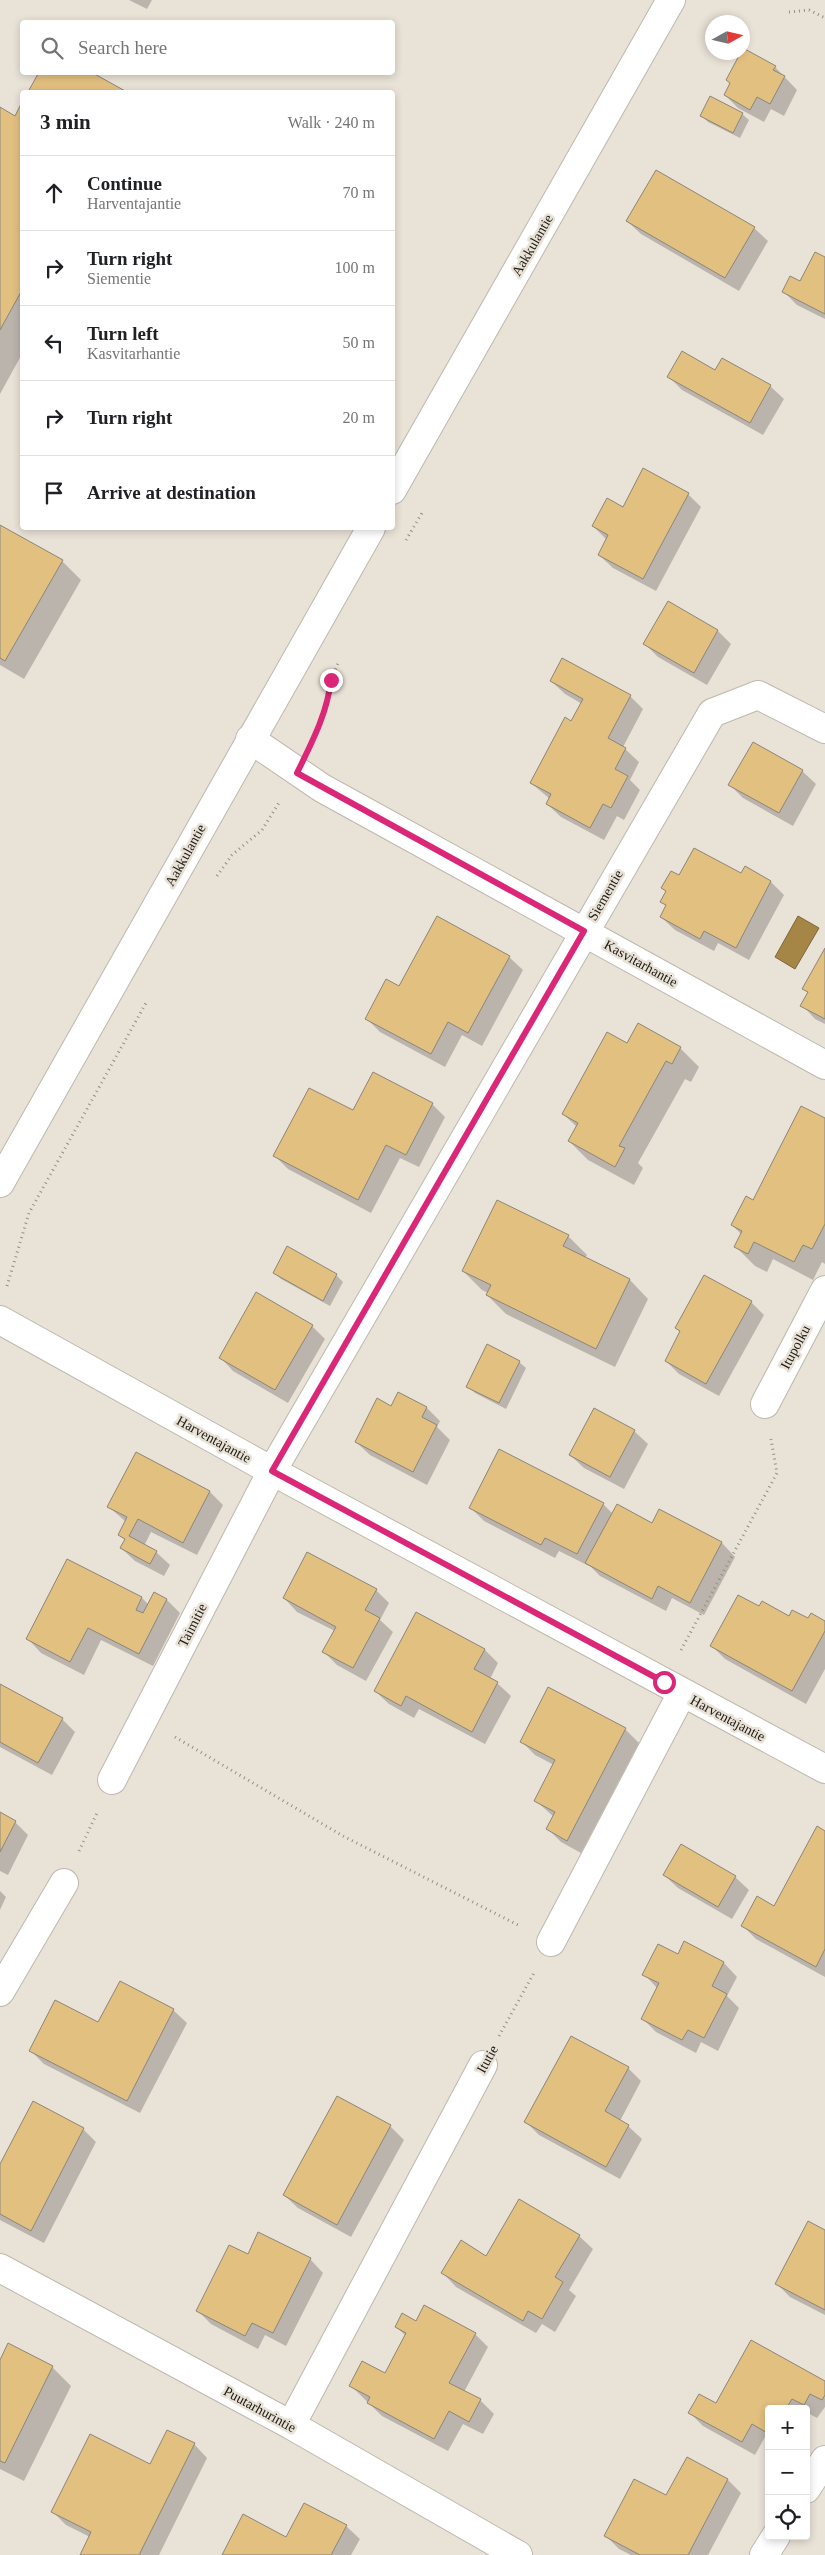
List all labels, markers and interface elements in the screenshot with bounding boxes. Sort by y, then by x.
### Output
north arrow [705,15,750,60]
search box [20,20,395,75]
icon: search [38,34,66,62]
text: Search here [78,37,167,58]
text: 3 min [40,110,91,134]
text: Walk · 240 m [288,114,375,131]
text: Continue [87,173,162,194]
icon: ahead [40,179,68,207]
text: 70 m [343,184,375,201]
text: Harventajantie [87,195,181,212]
street label: Aakkulantie [509,212,556,279]
text: Turn right [87,248,172,269]
icon: right [40,254,68,282]
text: 100 m [335,259,375,276]
text: Siementie [87,270,151,287]
text: Turn left [87,323,159,344]
icon: left [40,329,68,357]
text: 50 m [343,334,375,351]
text: Kasvitarhantie [87,345,180,362]
icon: right [40,404,68,432]
text: Turn right [87,407,172,428]
text: 20 m [343,409,375,426]
icon: arrive [40,479,68,507]
text: Arrive at destination [87,482,256,503]
route end [320,669,343,692]
street label: Aakkulantie [162,822,209,889]
street label: Siementie [585,867,626,923]
street label: Kasvitarhantie [601,937,680,990]
street label: Itupolku [778,1323,813,1372]
street label: Harventajantie [174,1413,253,1466]
street label: Taimitie [175,1601,210,1649]
route start [653,1671,676,1694]
street label: Harventajantie [688,1692,768,1744]
street label: Itutie [474,2043,501,2076]
street label: Puutarhurintie [221,2383,298,2435]
map controls [765,2405,810,2540]
button: + [765,2405,810,2450]
button: − [765,2450,810,2495]
button: locate [765,2495,810,2540]

